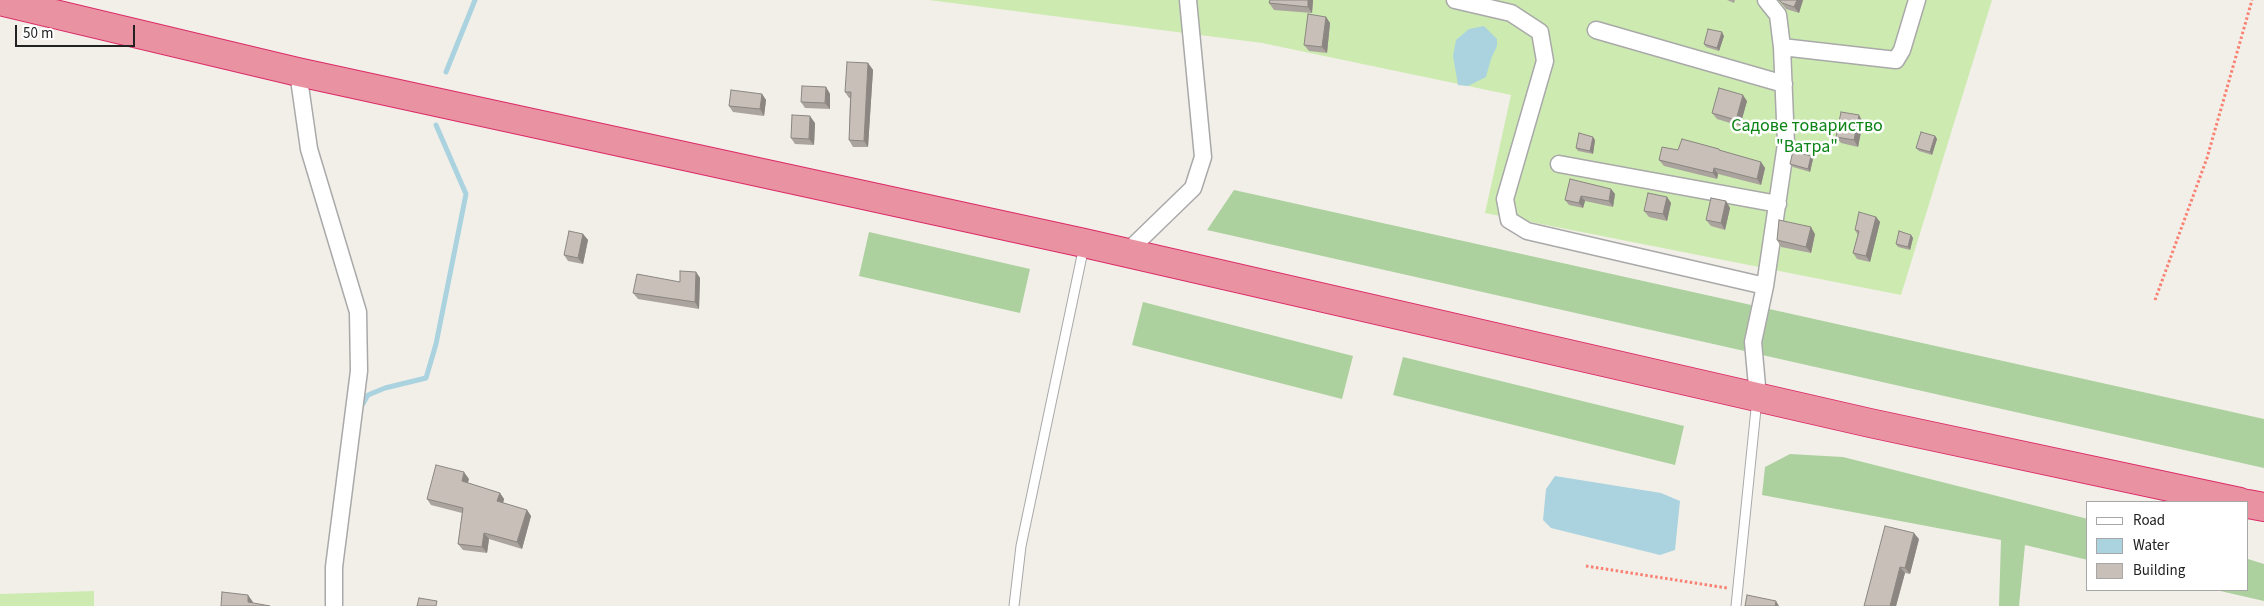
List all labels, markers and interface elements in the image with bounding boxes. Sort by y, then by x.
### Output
scale bar [18,15,138,47]
text: 50 m [23,23,53,44]
park label: Садове товариство "Ватра" [1731,116,1883,158]
legend [2086,501,2249,591]
text: Road [2133,510,2165,531]
text: Water [2133,535,2169,556]
text: Building [2133,560,2185,581]

